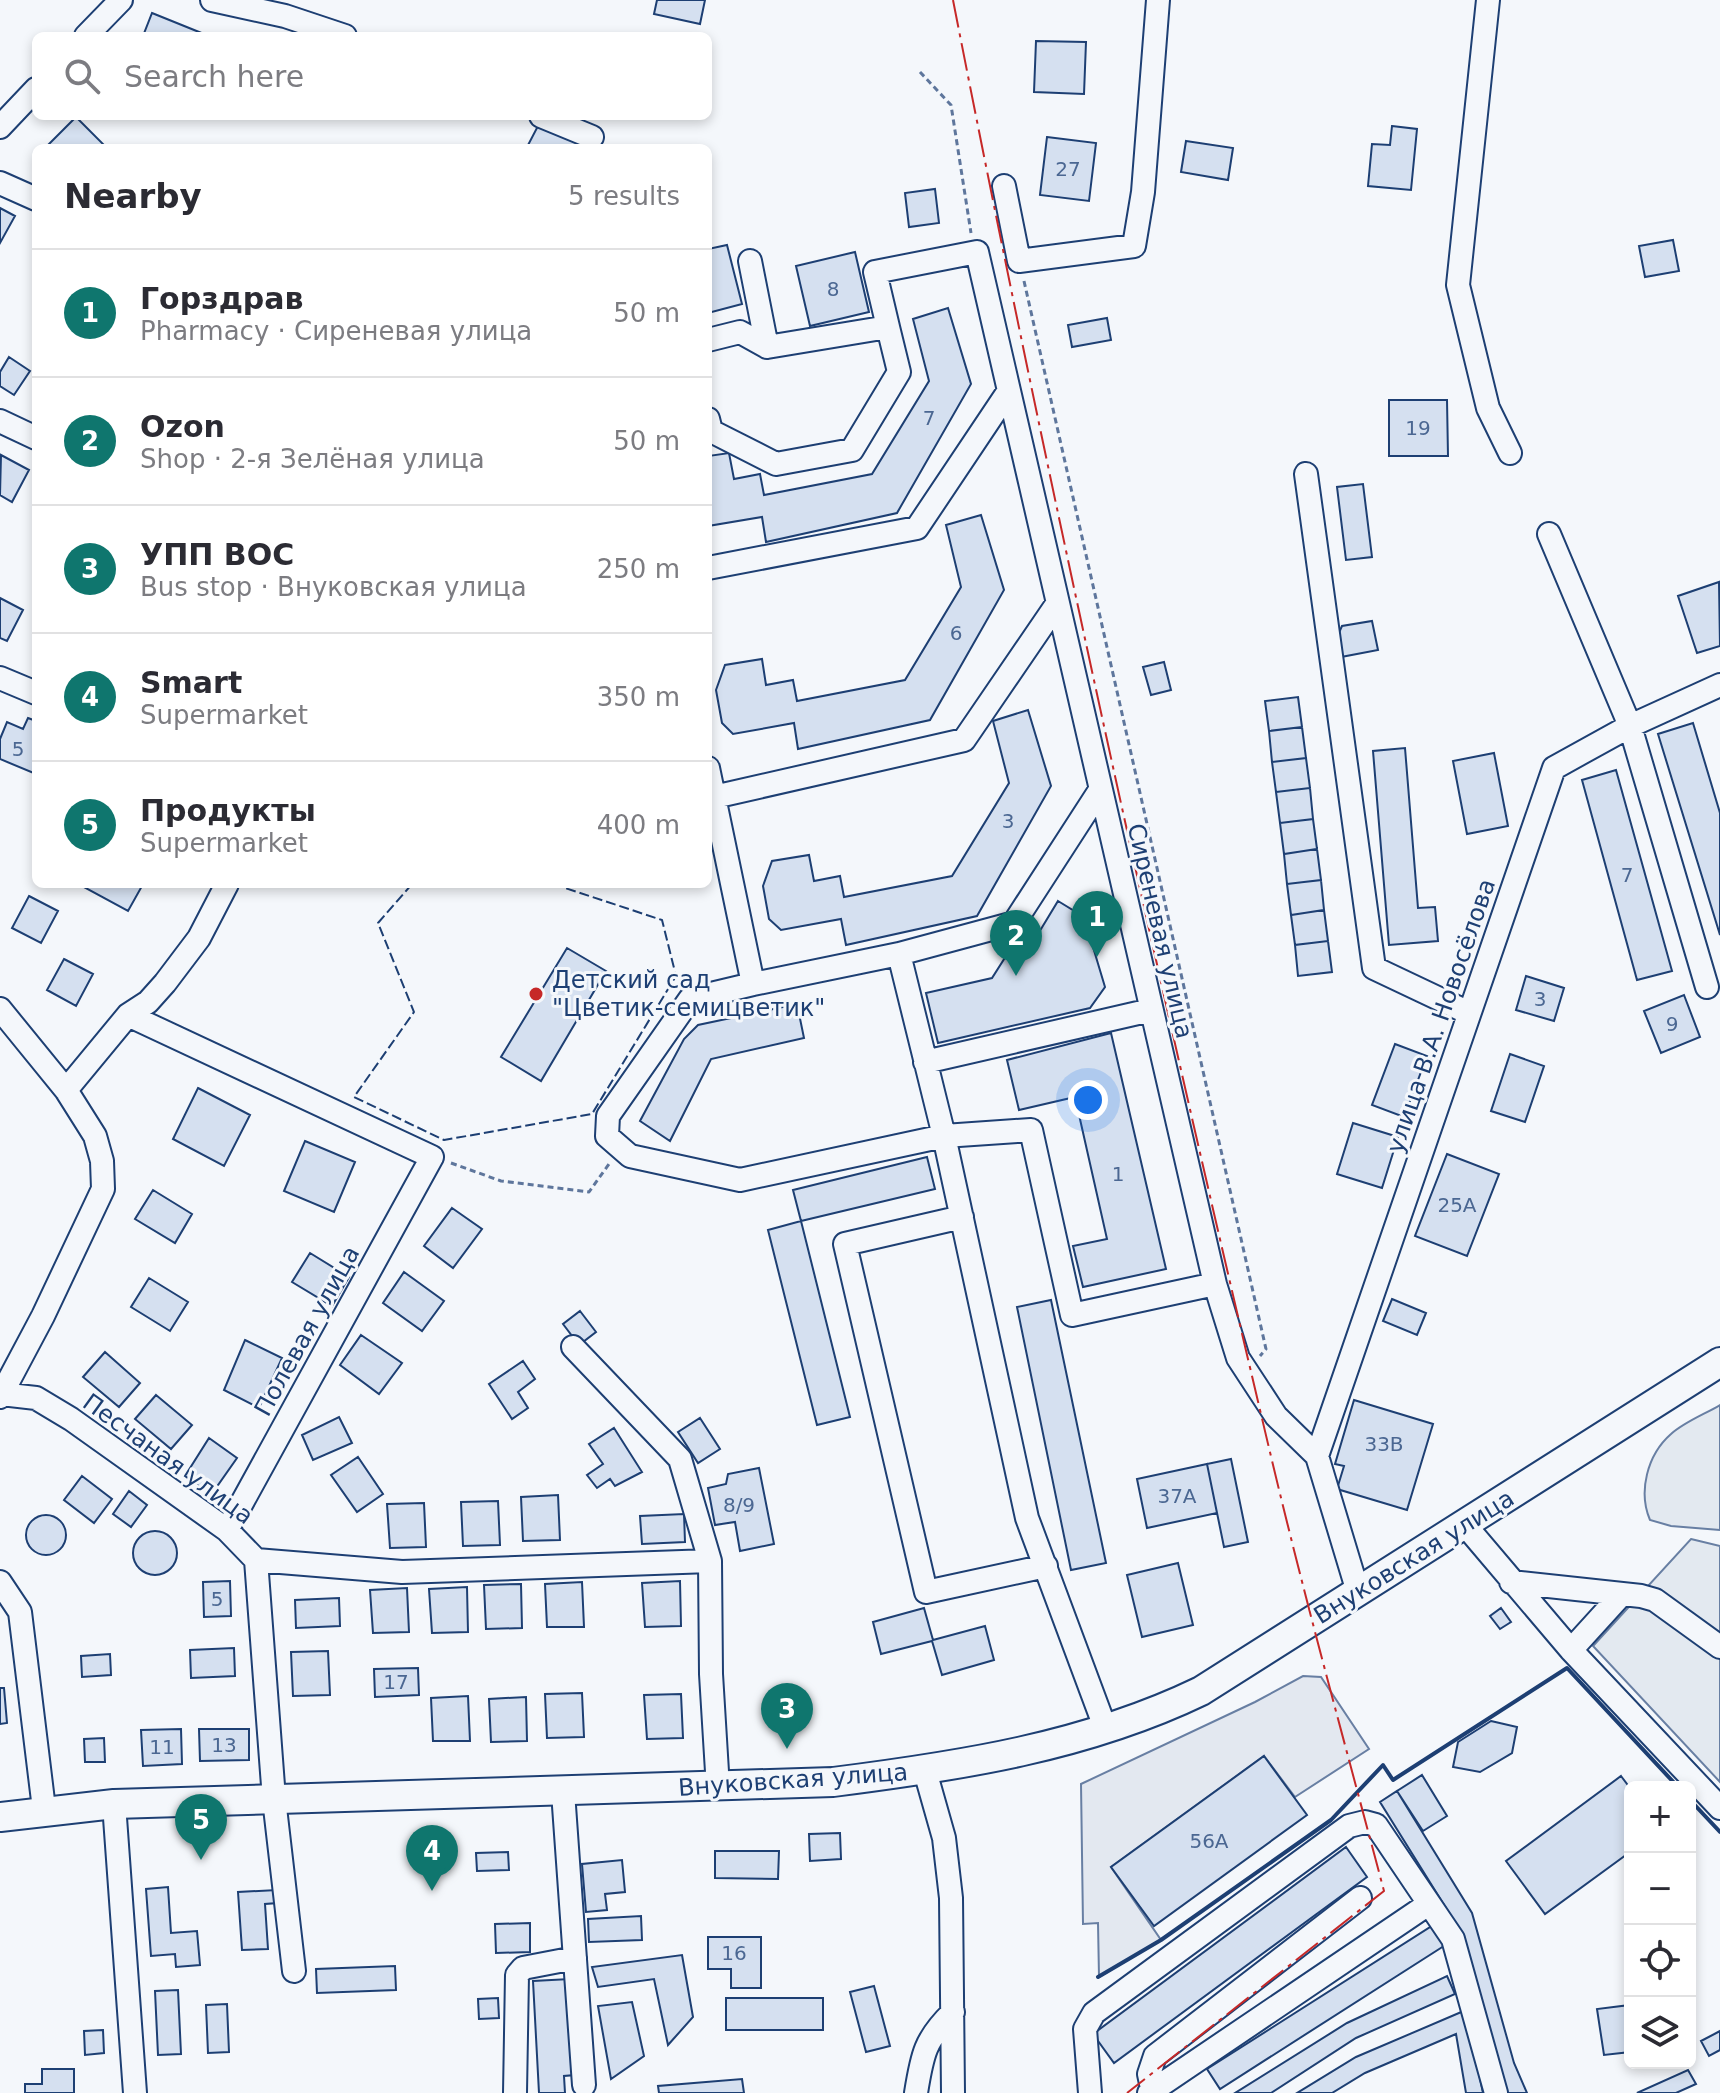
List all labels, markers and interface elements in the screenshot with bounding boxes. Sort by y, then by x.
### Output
search box [32,32,712,120]
icon: search [60,54,104,98]
text: Search here [124,59,304,94]
house number: 27 [1055,157,1081,181]
text: Nearby [64,176,202,216]
text: 5 results [568,181,680,211]
house number: 8 [827,277,839,301]
text: Горздрав [140,281,304,316]
text: 1 [81,298,99,328]
text: 50 m [613,298,680,328]
text: Pharmacy · Сиреневая улица [140,316,532,346]
house number: 7 [923,406,935,430]
text: Ozon [140,409,225,444]
house number: 19 [1405,416,1431,440]
text: 2 [81,426,99,456]
text: 50 m [613,426,680,456]
text: Shop · 2-я Зелёная улица [140,444,485,474]
text: УПП ВОС [140,537,294,572]
text: 3 [81,554,99,584]
text: 250 m [597,554,680,584]
text: Bus stop · Внуковская улица [140,572,527,602]
house number: 6 [950,621,962,645]
text: Smart [140,665,242,700]
text: 4 [81,682,99,712]
text: 350 m [597,682,680,712]
text: Supermarket [140,700,308,730]
house number: 5 [12,737,24,761]
text: Продукты [140,793,316,828]
house number: 3 [1002,809,1014,833]
text: 5 [81,810,99,840]
text: 400 m [597,810,680,840]
street label: Сиреневая улица [1122,821,1198,1041]
text: Supermarket [140,828,308,858]
house number: 7 [1621,863,1633,887]
street label: улица В.А. Новосёлова [1381,875,1501,1157]
pin: 1 [1071,891,1123,957]
pin: 2 [990,910,1042,976]
place label: Детский сад "Цветик-семицветик" [552,966,825,1022]
marker: Детский сад "Цветик-семицветик" [527,985,545,1003]
house number: 3 [1534,987,1546,1011]
house number: 9 [1666,1012,1678,1036]
your location [1068,1080,1108,1120]
house number: 1 [1112,1162,1124,1186]
house number: 25А [1437,1193,1477,1217]
street label: Полевая улица [249,1241,365,1421]
street label: Песчаная улица [77,1388,259,1530]
house number: 33В [1364,1432,1404,1456]
house number: 37А [1157,1484,1197,1508]
street label: Внуковская улица [1309,1484,1519,1630]
house number: 8/9 [723,1493,755,1517]
house number: 5 [211,1587,223,1611]
house number: 17 [383,1670,409,1694]
pin: 3 [761,1683,813,1749]
house number: 13 [211,1733,237,1757]
house number: 11 [149,1735,175,1759]
street label: Внуковская улица [677,1758,909,1802]
map controls [1624,1781,1696,2069]
button: + [1624,1781,1696,1853]
pin: 5 [175,1794,227,1860]
pin: 4 [406,1825,458,1891]
house number: 56А [1189,1829,1229,1853]
button: − [1624,1853,1696,1925]
button: locate [1624,1925,1696,1997]
house number: 16 [721,1941,747,1965]
button: layers [1624,1997,1696,2069]

